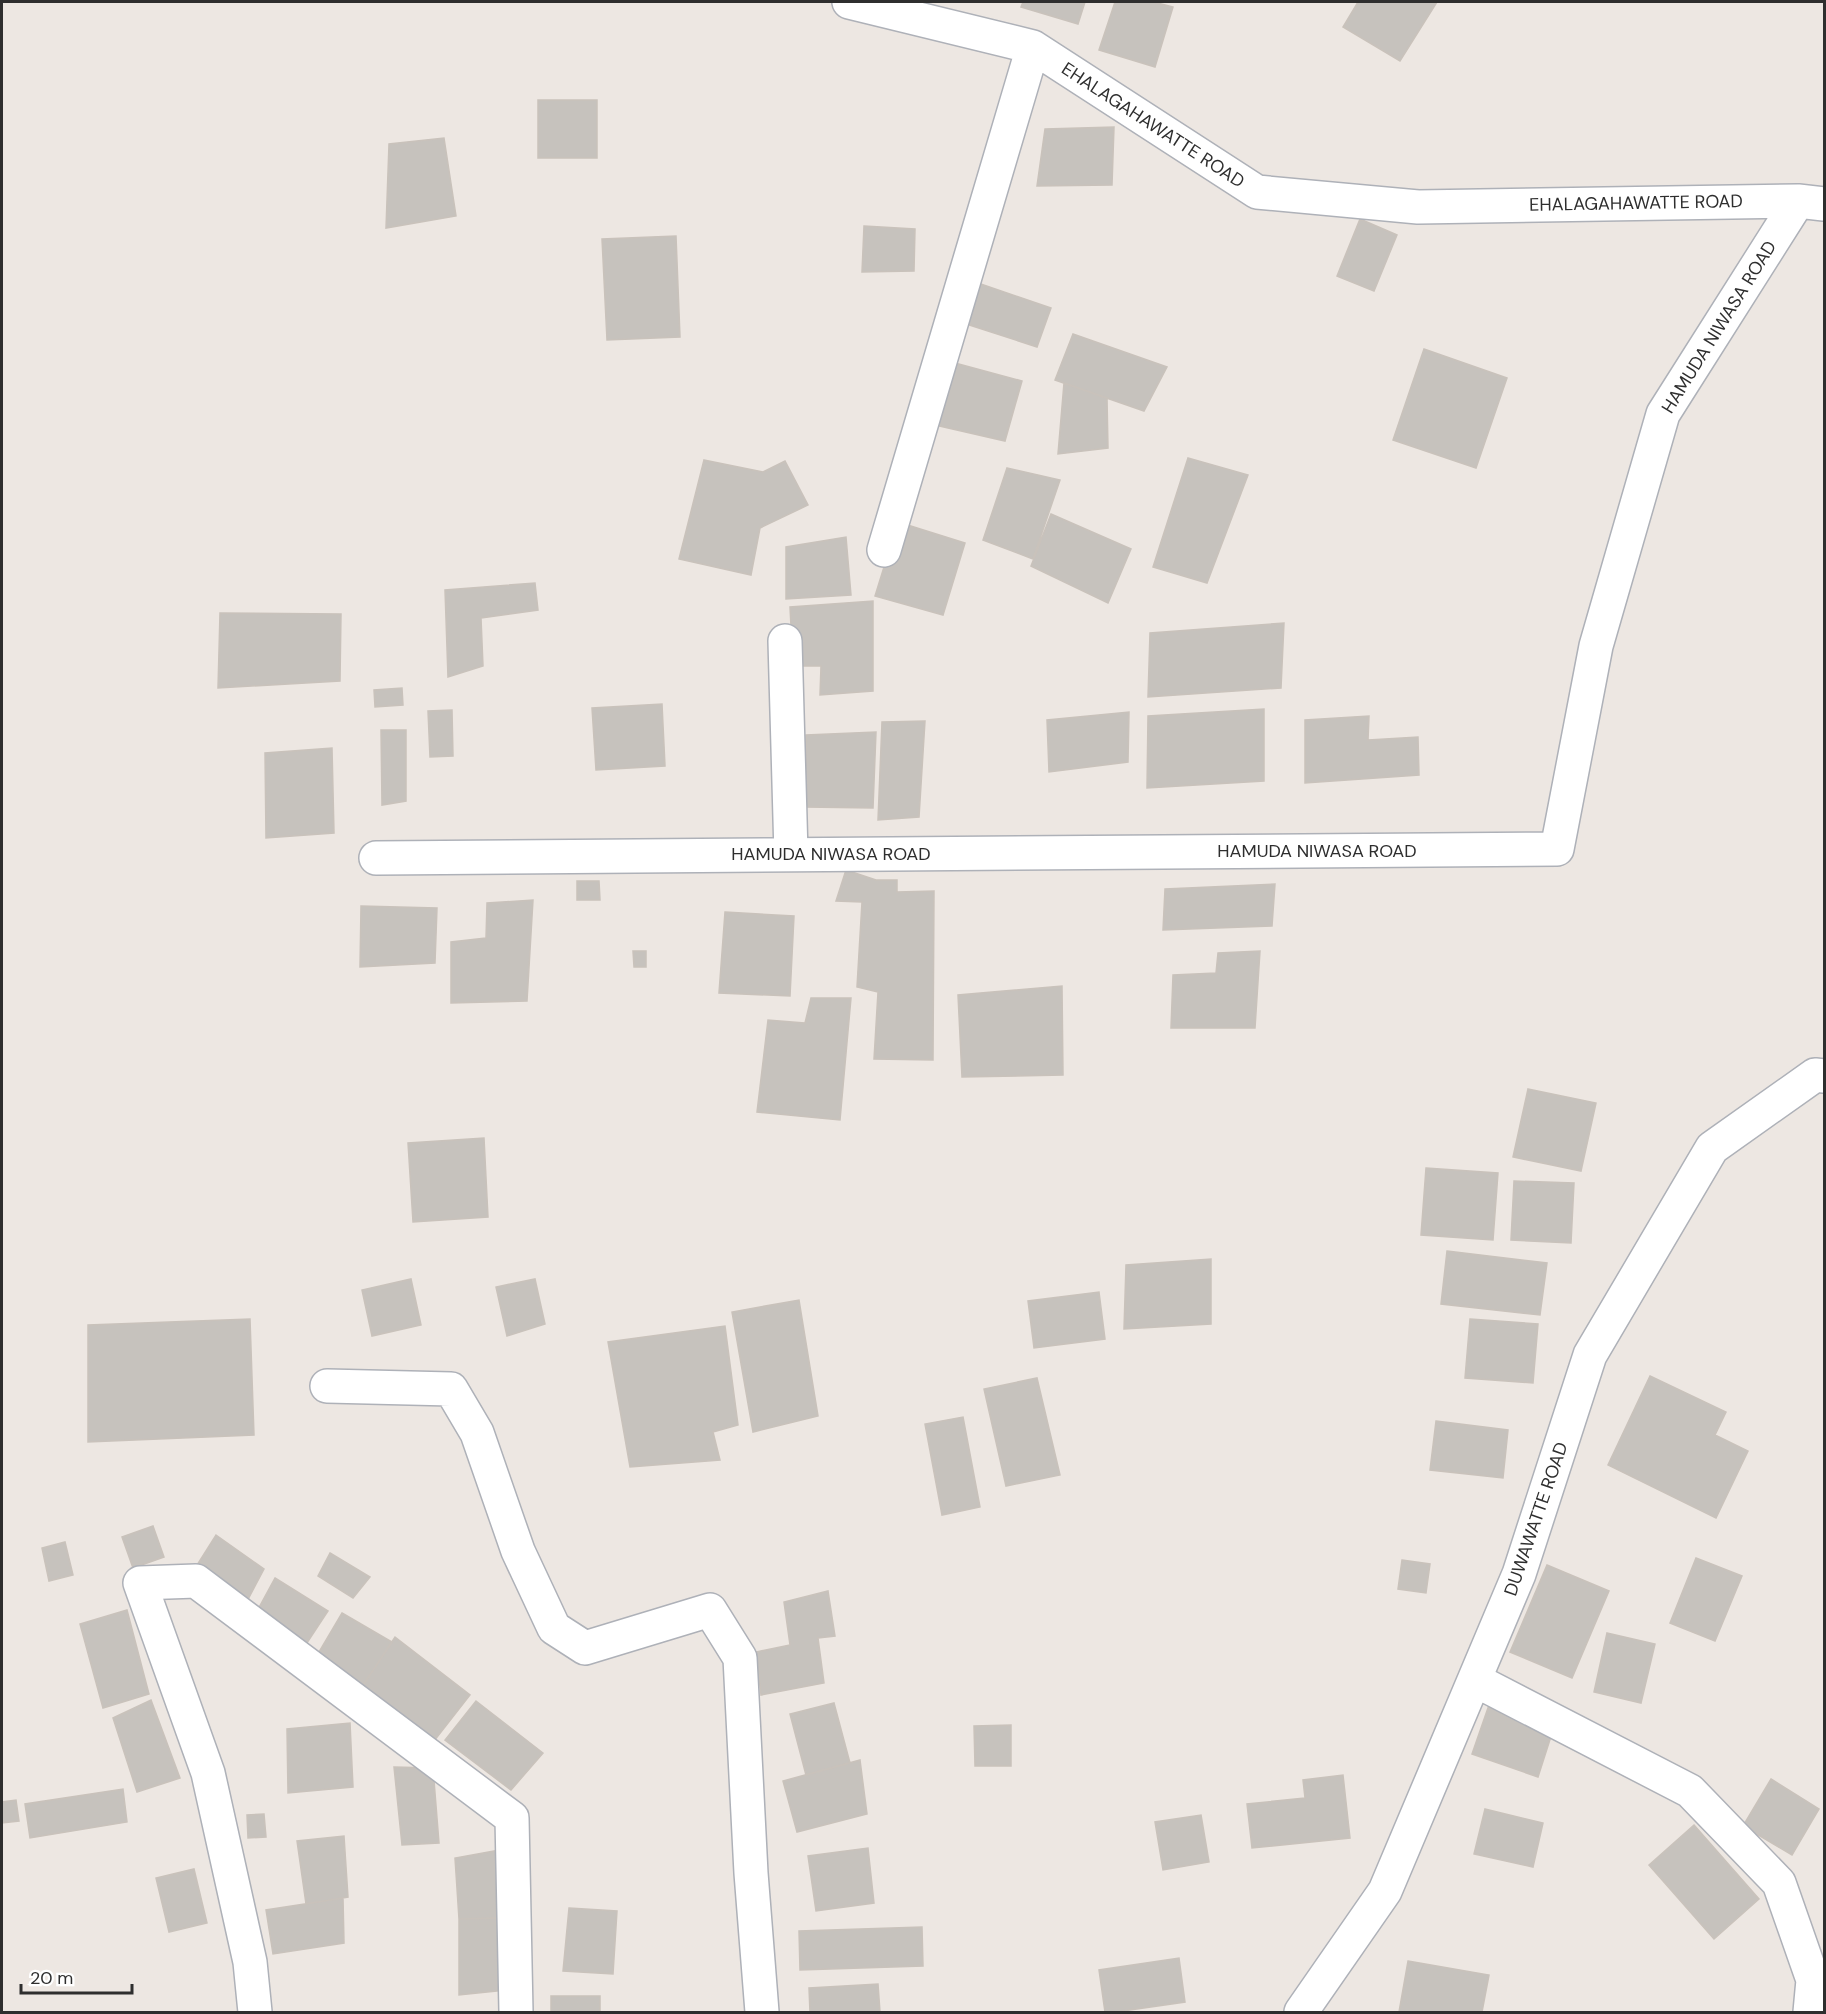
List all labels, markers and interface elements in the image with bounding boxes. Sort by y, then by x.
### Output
street label: EHALAGAHAWATTE ROAD [1057,57,1249,193]
street label: EHALAGAHAWATTE ROAD [1529,189,1743,217]
street label: HAMUDA NIWASA ROAD [1656,236,1782,418]
street label: HAMUDA NIWASA ROAD [1217,839,1417,863]
street label: HAMUDA NIWASA ROAD [731,842,931,866]
street label: DUWAWATTE ROAD [1498,1439,1574,1599]
scale bar [21,1957,132,1995]
text: 20 m [30,1966,73,1990]

